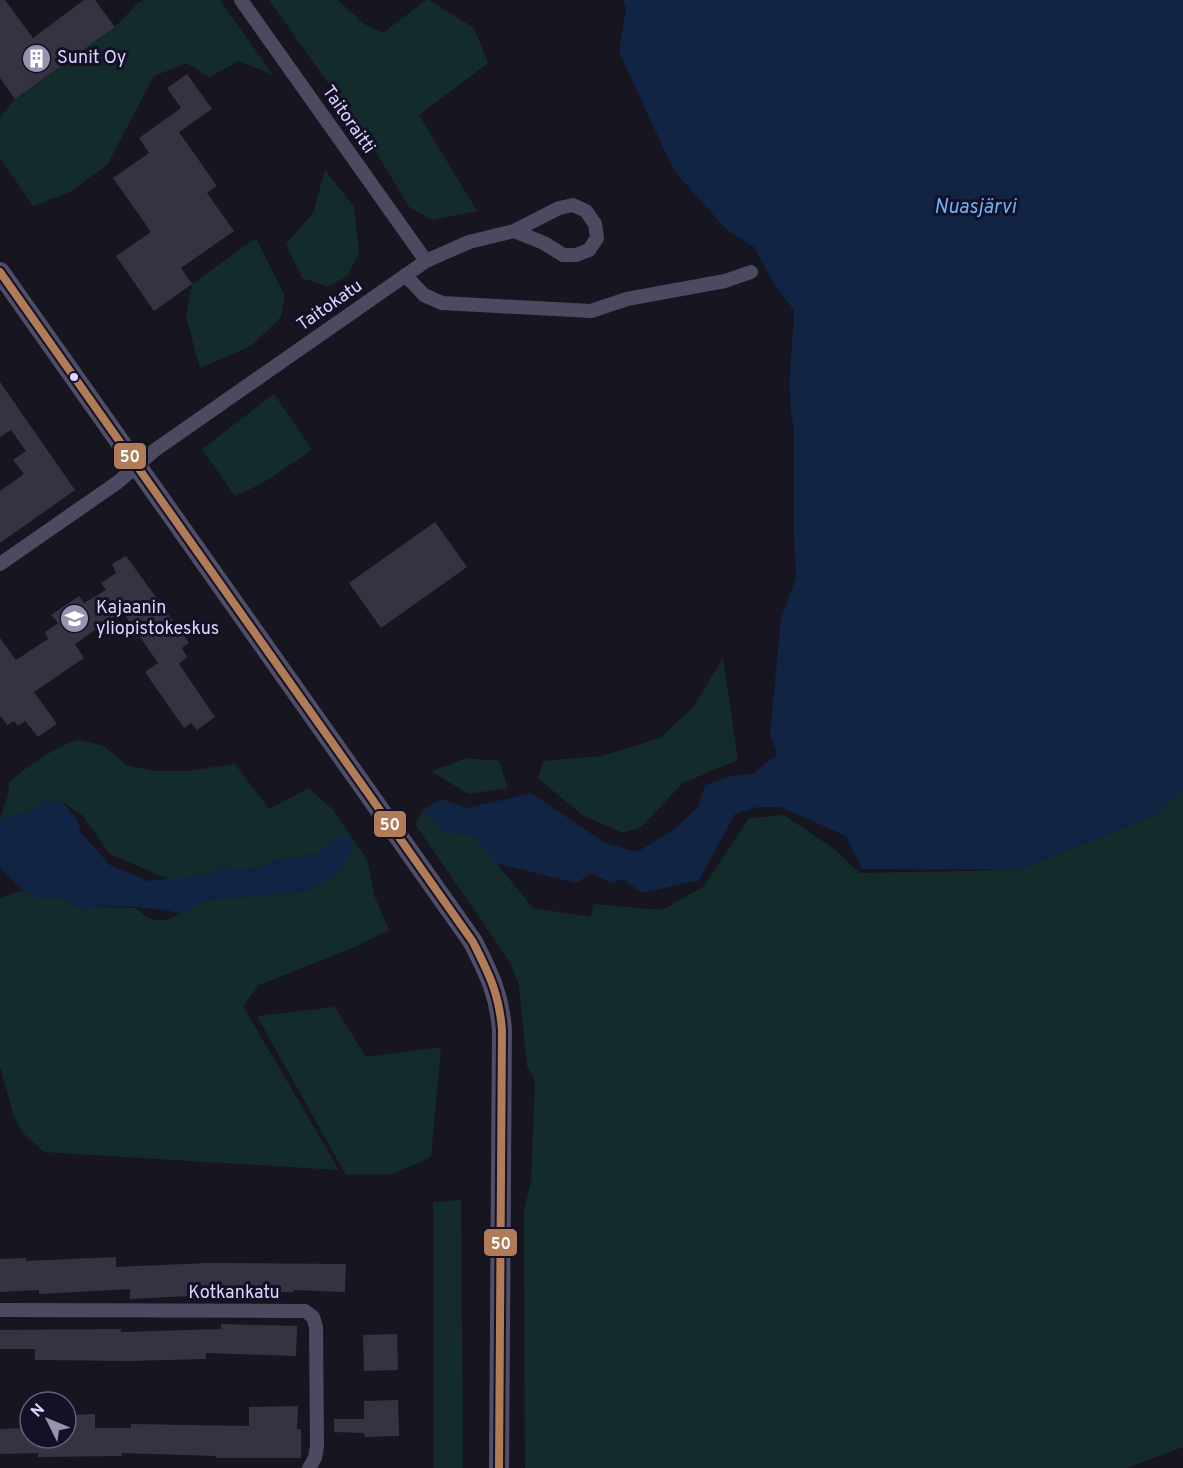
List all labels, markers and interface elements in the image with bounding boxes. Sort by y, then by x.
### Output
building icon: Sunit Oy [20,42,52,74]
place label: Sunit Oy [57,47,126,70]
street label: Taitoraitti [316,81,380,159]
water label: Nuasjärvi [934,195,1017,221]
street label: Taitokatu [293,275,367,337]
unlabelled marker [68,371,80,383]
line badge: 50 [113,442,147,470]
text: 50 [120,448,140,468]
place label: Kajaanin yliopistokeskus [96,597,219,641]
school or university icon: Kajaanin yliopistokeskus [59,602,91,634]
line badge: 50 [373,810,407,838]
text: 50 [380,816,400,836]
line badge: 50 [483,1228,518,1257]
text: 50 [491,1235,511,1255]
street label: Kotkankatu [188,1282,280,1305]
north arrow [18,1390,78,1450]
text: N [27,1400,50,1422]

